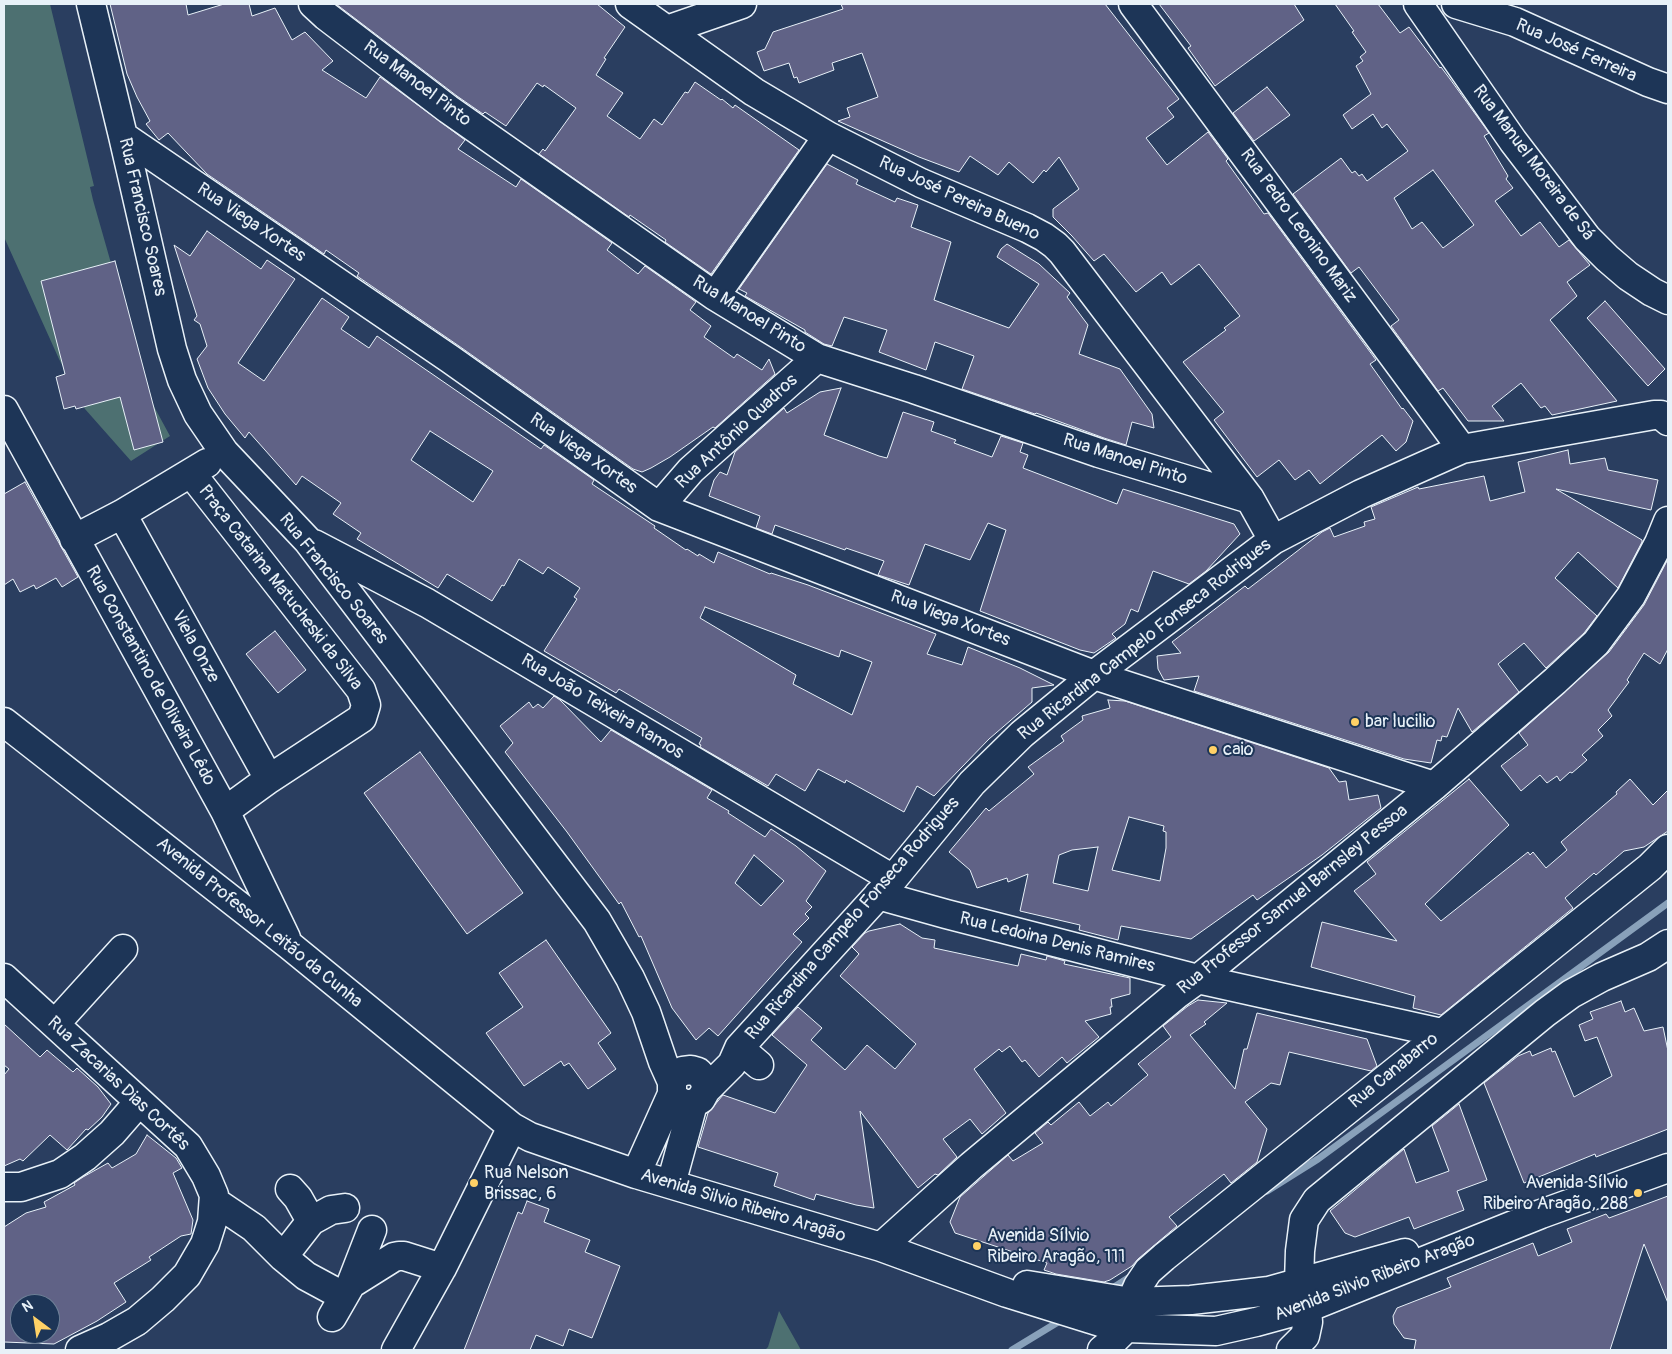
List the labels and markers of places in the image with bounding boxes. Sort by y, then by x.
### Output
place label: bar lucilio [1365,711,1435,733]
marker: bar lucilio [1349,716,1361,728]
place label: caio [1223,739,1253,761]
marker: caio [1207,744,1219,756]
place label: Rua Nelson Brissac, 6 [484,1162,569,1204]
place label: Avenida Sílvio Ribeiro Aragão, 288 [1483,1172,1628,1214]
marker: Rua Nelson Brissac, 6 [468,1177,480,1189]
marker: Avenida Sílvio Ribeiro Aragão, 288 [1632,1187,1644,1199]
place label: Avenida Sílvio Ribeiro Aragão, 111 [987,1225,1125,1268]
marker: Avenida Sílvio Ribeiro Aragão, 111 [971,1240,983,1252]

